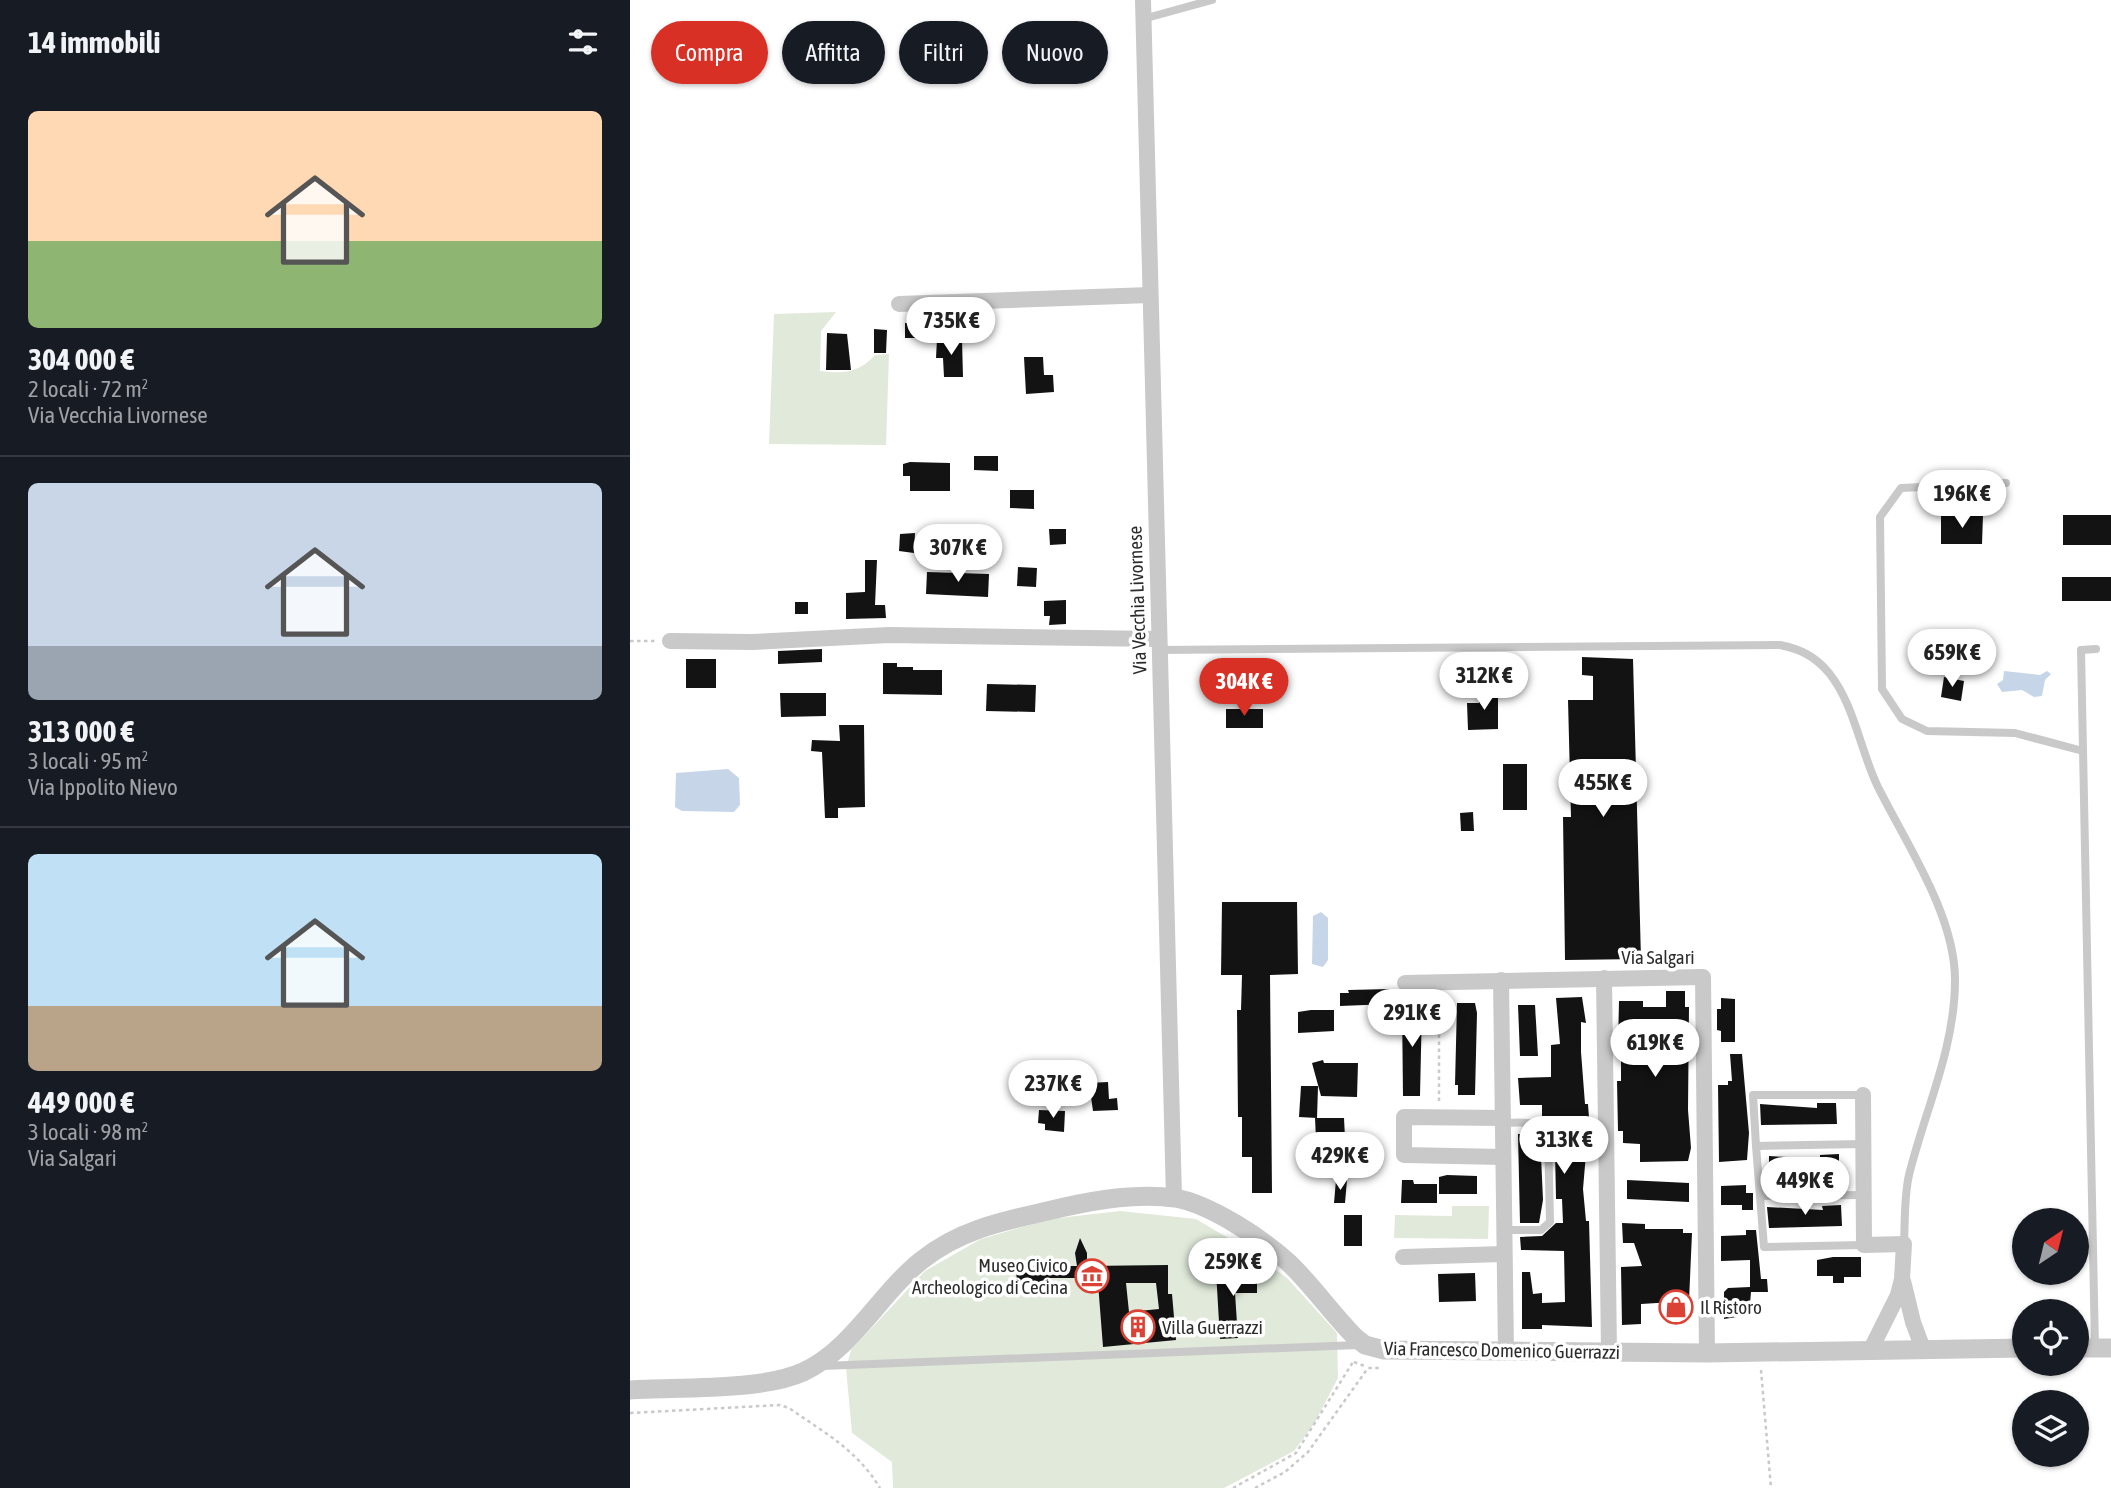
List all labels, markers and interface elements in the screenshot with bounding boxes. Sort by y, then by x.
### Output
chip: Compra [651,21,768,84]
chip: Affitta [782,21,885,84]
chip: Filtri [899,21,988,84]
chip: Nuovo [1002,21,1108,84]
icon: filters [564,23,602,61]
text: 14 immobili [28,25,160,59]
icon: home [252,157,378,283]
pin: 735K € [894,298,1008,357]
text: 735K € [922,307,980,333]
text: 304 000 € [28,342,134,376]
text: 2 locali · 72 m² [28,376,148,402]
text: Via Vecchia Livornese [28,402,208,428]
pin: 196K € [1905,470,2019,530]
text: 196K € [1933,480,1991,506]
pin: 307K € [901,524,1015,584]
street label: Via Vecchia Livornese [1123,525,1151,675]
icon: home [252,529,378,655]
text: 307K € [929,534,987,560]
pin: 659K € [1895,630,2009,689]
text: 659K € [1923,639,1981,665]
pin: 312K € [1427,652,1541,712]
pin: 304K € [1187,658,1301,718]
text: 312K € [1455,662,1513,688]
text: 304K € [1215,668,1273,694]
text: 313 000 € [28,714,134,748]
text: 3 locali · 95 m² [28,748,148,774]
pin: 455K € [1546,760,1660,819]
text: 455K € [1574,769,1632,795]
text: Via Ippolito Nievo [28,774,178,800]
icon: home [252,900,378,1026]
street label: Via Salgari [1621,946,1695,968]
pin: 291K € [1355,990,1469,1049]
text: 291K € [1383,999,1441,1025]
pin: 619K € [1598,1020,1712,1079]
text: 619K € [1626,1029,1684,1055]
pin: 237K € [996,1060,1110,1120]
text: 237K € [1024,1070,1082,1096]
text: 449 000 € [28,1085,134,1119]
pin: 313K € [1507,1116,1621,1176]
text: 3 locali · 98 m² [28,1119,148,1145]
text: 313K € [1535,1126,1593,1152]
pin: 429K € [1283,1132,1397,1192]
text: 429K € [1311,1142,1369,1168]
text: Via Salgari [28,1145,117,1171]
pin: 449K € [1748,1158,1862,1217]
text: 449K € [1776,1167,1834,1193]
north arrow [2012,1208,2090,1284]
map controls [2012,1208,2089,1467]
pin: 259K € [1176,1238,1290,1298]
text: 259K € [1204,1248,1262,1274]
place label: Museo Civico Archeologico di Cecina [912,1254,1068,1298]
museum icon: Museo Civico Archeologico di Cecina [1073,1257,1111,1295]
shop icon: Il Ristoro [1657,1288,1695,1326]
place label: Il Ristoro [1700,1296,1762,1318]
button: locate [2012,1299,2089,1376]
building icon: Villa Guerrazzi [1119,1308,1157,1346]
place label: Villa Guerrazzi [1162,1316,1263,1338]
street label: Via Francesco Domenico Guerrazzi [1384,1337,1620,1363]
button: layers [2012,1390,2089,1467]

